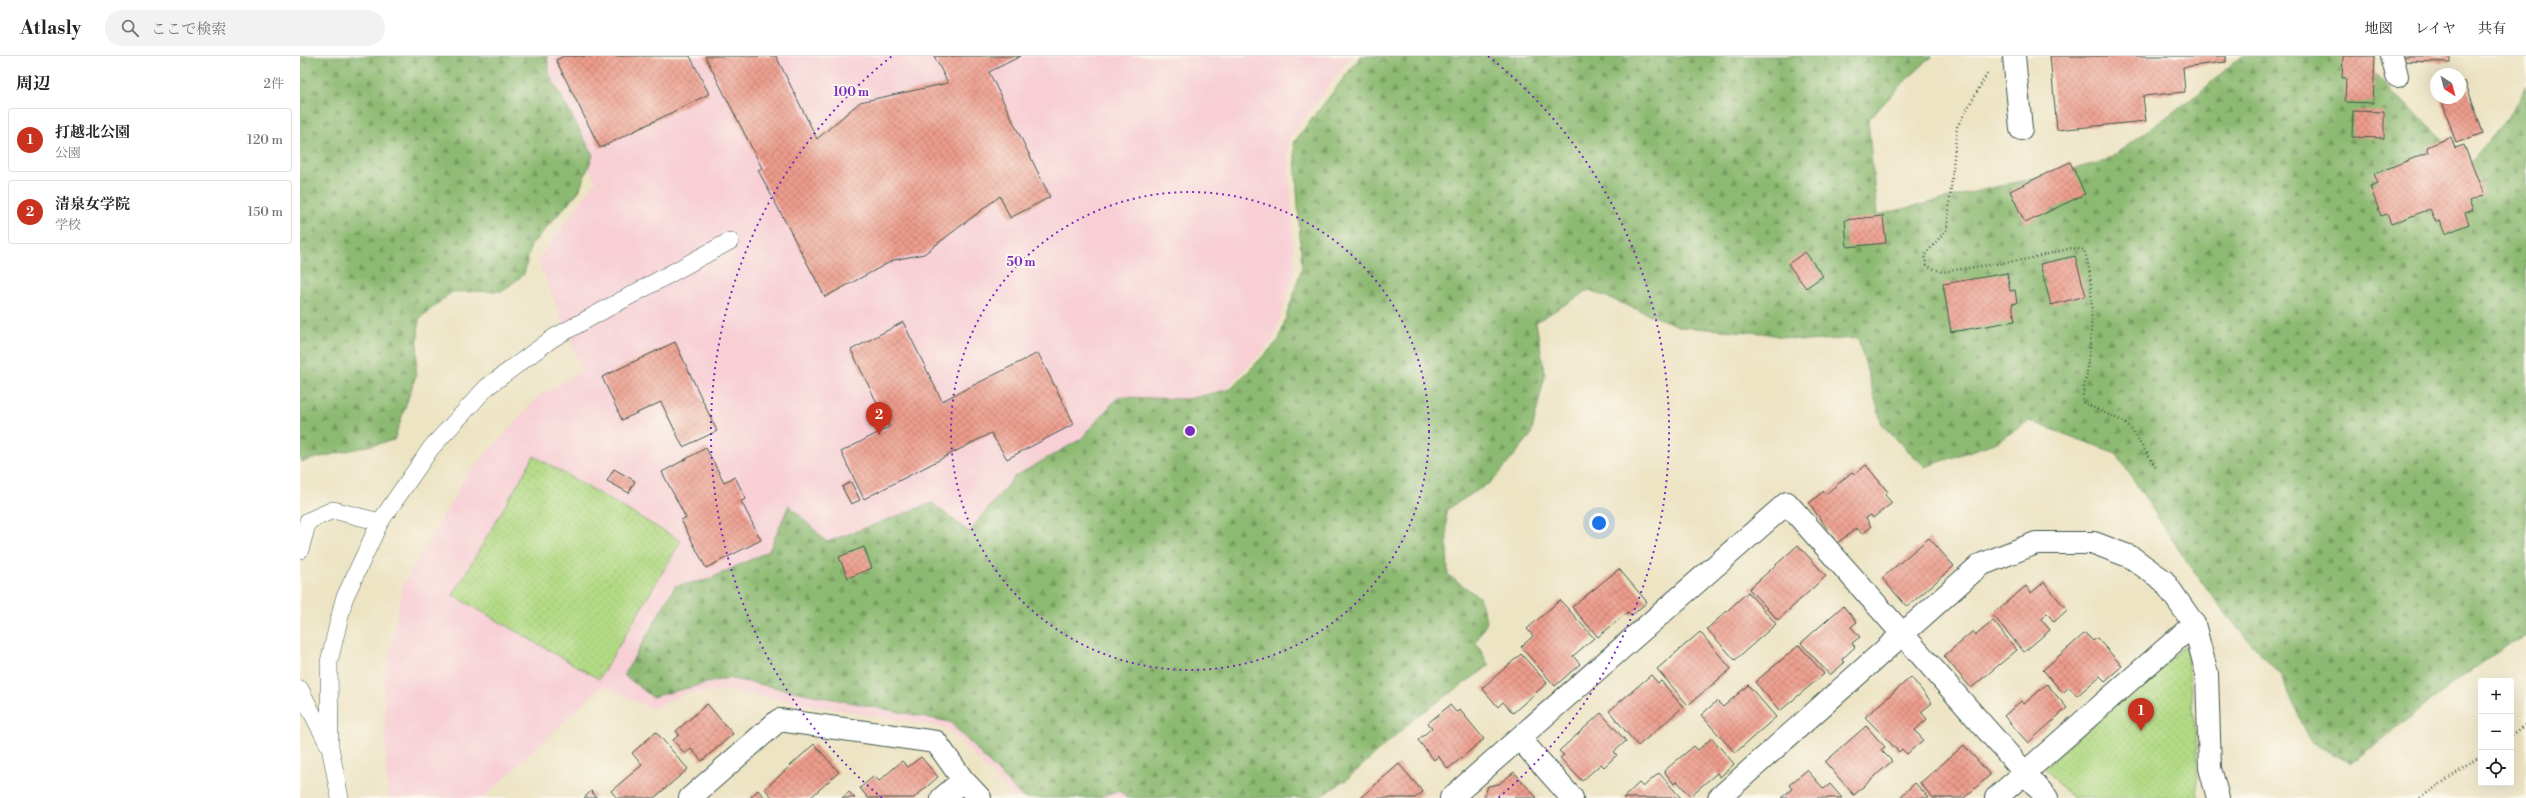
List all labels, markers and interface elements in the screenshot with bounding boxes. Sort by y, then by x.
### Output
search box [105,10,385,46]
text: Atlasly [20,16,81,40]
icon: search [119,17,141,39]
text: ここで検索 [151,20,226,39]
text: 地図 [2365,20,2393,38]
text: レイヤ [2415,20,2456,38]
text: 共有 [2478,20,2506,38]
north arrow [2430,68,2466,104]
text: 周辺 [16,73,50,95]
text: 2件 [264,76,284,92]
text: 100 m [833,85,869,100]
text: 打越北公園 [55,123,130,142]
text: 1 [27,132,33,148]
text: 120 m [247,132,283,148]
text: 公園 [55,145,81,161]
text: 清泉女学院 [55,195,130,214]
text: 2 [26,204,34,220]
text: 150 m [248,204,283,220]
text: 学校 [55,217,81,233]
text: 50 m [1006,255,1036,270]
pin: 2 [866,402,892,435]
centre of rings [1183,424,1197,438]
your location [1589,513,1609,533]
map controls [2478,678,2514,786]
button: + [2478,678,2514,714]
pin: 1 [2128,698,2154,731]
button: − [2478,714,2514,750]
button: locate [2478,750,2514,786]

